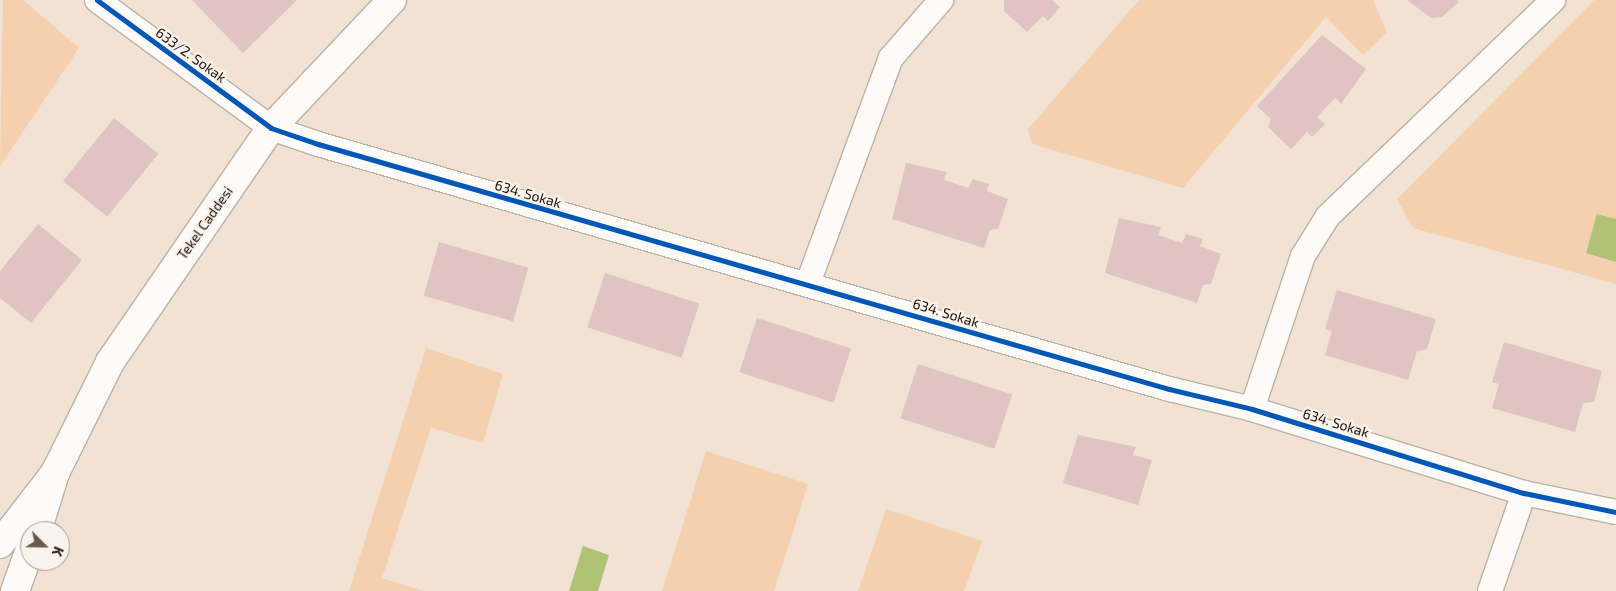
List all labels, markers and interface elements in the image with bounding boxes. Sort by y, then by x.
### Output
street label: 633/2. Sokak [153,24,229,86]
street label: 634. Sokak [493,176,563,212]
street label: Tekel Caddesi [174,183,236,263]
street label: 634. Sokak [911,295,981,331]
street label: 634. Sokak [1301,405,1371,441]
north arrow [20,521,70,571]
text: K [49,544,68,559]

